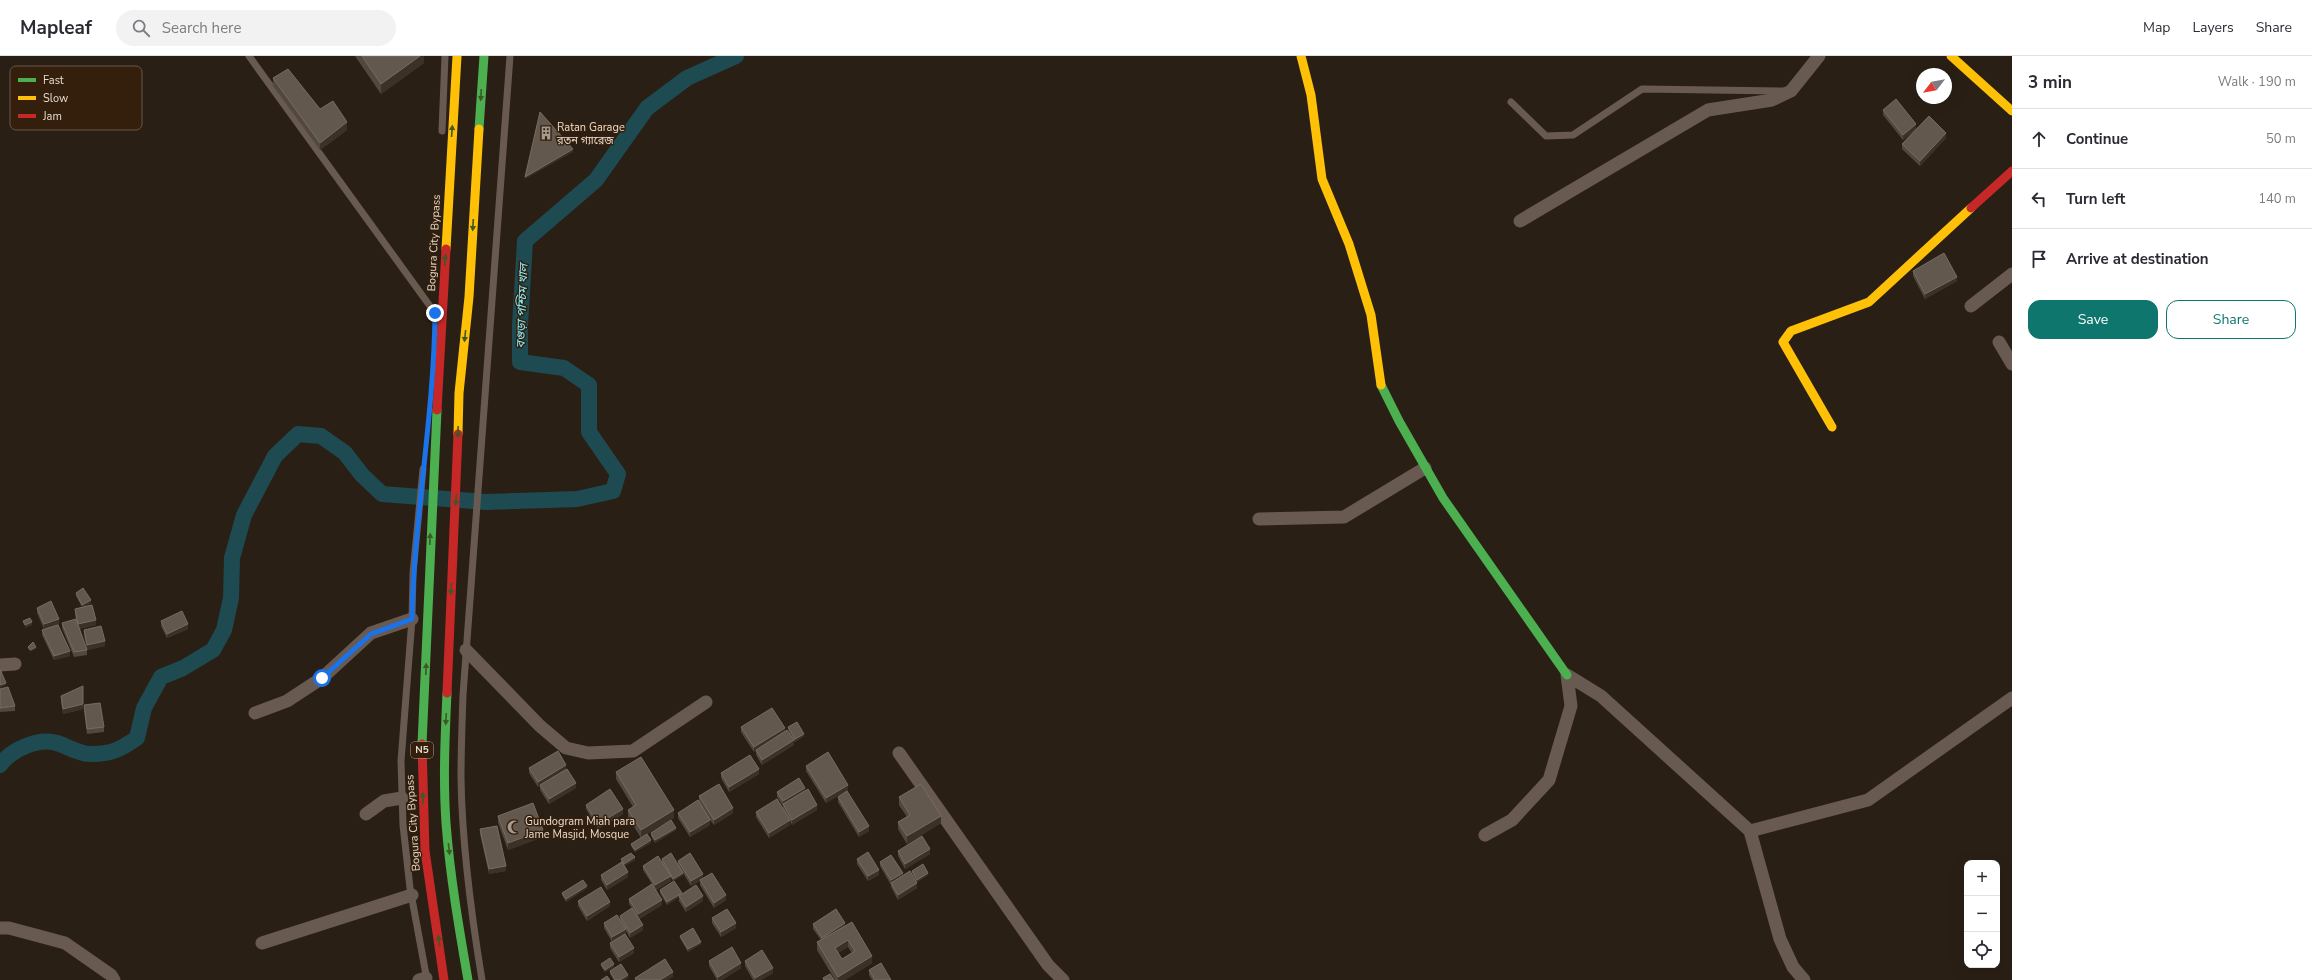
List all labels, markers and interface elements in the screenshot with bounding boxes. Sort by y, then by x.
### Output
search box [116,10,396,46]
text: Mapleaf [20,15,92,41]
icon: search [130,17,152,39]
text: Search here [162,18,241,38]
text: Map [2143,18,2170,37]
text: Layers [2192,18,2234,37]
text: Share [2256,18,2292,37]
legend [10,66,142,130]
north arrow [1916,68,1952,104]
text: 3 min [2028,71,2072,94]
text: Fast [43,73,64,88]
text: Walk · 190 m [2218,73,2296,91]
one-way arrow [477,89,484,101]
text: Slow [43,91,68,106]
text: Jam [42,109,62,124]
place label: Ratan Garage রতন গ্যারেজ [556,120,625,148]
one-way arrow [449,125,456,137]
building icon: Ratan Garage রতন গ্যারেজ [538,125,554,141]
icon: ahead [2028,128,2050,150]
text: Continue [2066,129,2128,149]
text: 50 m [2266,130,2296,148]
icon: left [2028,188,2050,210]
text: Turn left [2066,189,2125,209]
text: 140 m [2258,190,2296,208]
street label: Bogura City Bypass [424,194,444,292]
one-way arrow [470,219,477,231]
icon: arrive [2028,248,2050,270]
text: Arrive at destination [2066,249,2209,269]
one-way arrow [442,254,449,266]
water label: বগুড়া পশ্চিম খাল [513,261,532,349]
button: Save [2028,300,2158,339]
button: Share [2166,300,2296,339]
route end [426,304,444,322]
one-way arrow [462,330,468,342]
one-way arrow [455,426,461,439]
one-way arrow [453,494,459,507]
one-way arrow [427,533,434,545]
one-way arrow [447,583,454,595]
one-way arrow [422,663,429,675]
route start [313,669,331,687]
one-way arrow [442,713,449,725]
road number: N5 [411,742,433,758]
street label: Bogura City Bypass [402,774,424,872]
one-way arrow [419,792,426,804]
place label: Gundogram Miah para Jame Masjid, Mosque [524,814,635,842]
mosque icon: Gundogram Miah para Jame Masjid, Mosque [506,819,522,835]
one-way arrow [445,843,452,855]
map controls [1964,860,2000,968]
button: + [1964,860,2000,896]
button: − [1964,896,2000,932]
button: locate [1964,932,2000,968]
one-way arrow [436,935,442,947]

